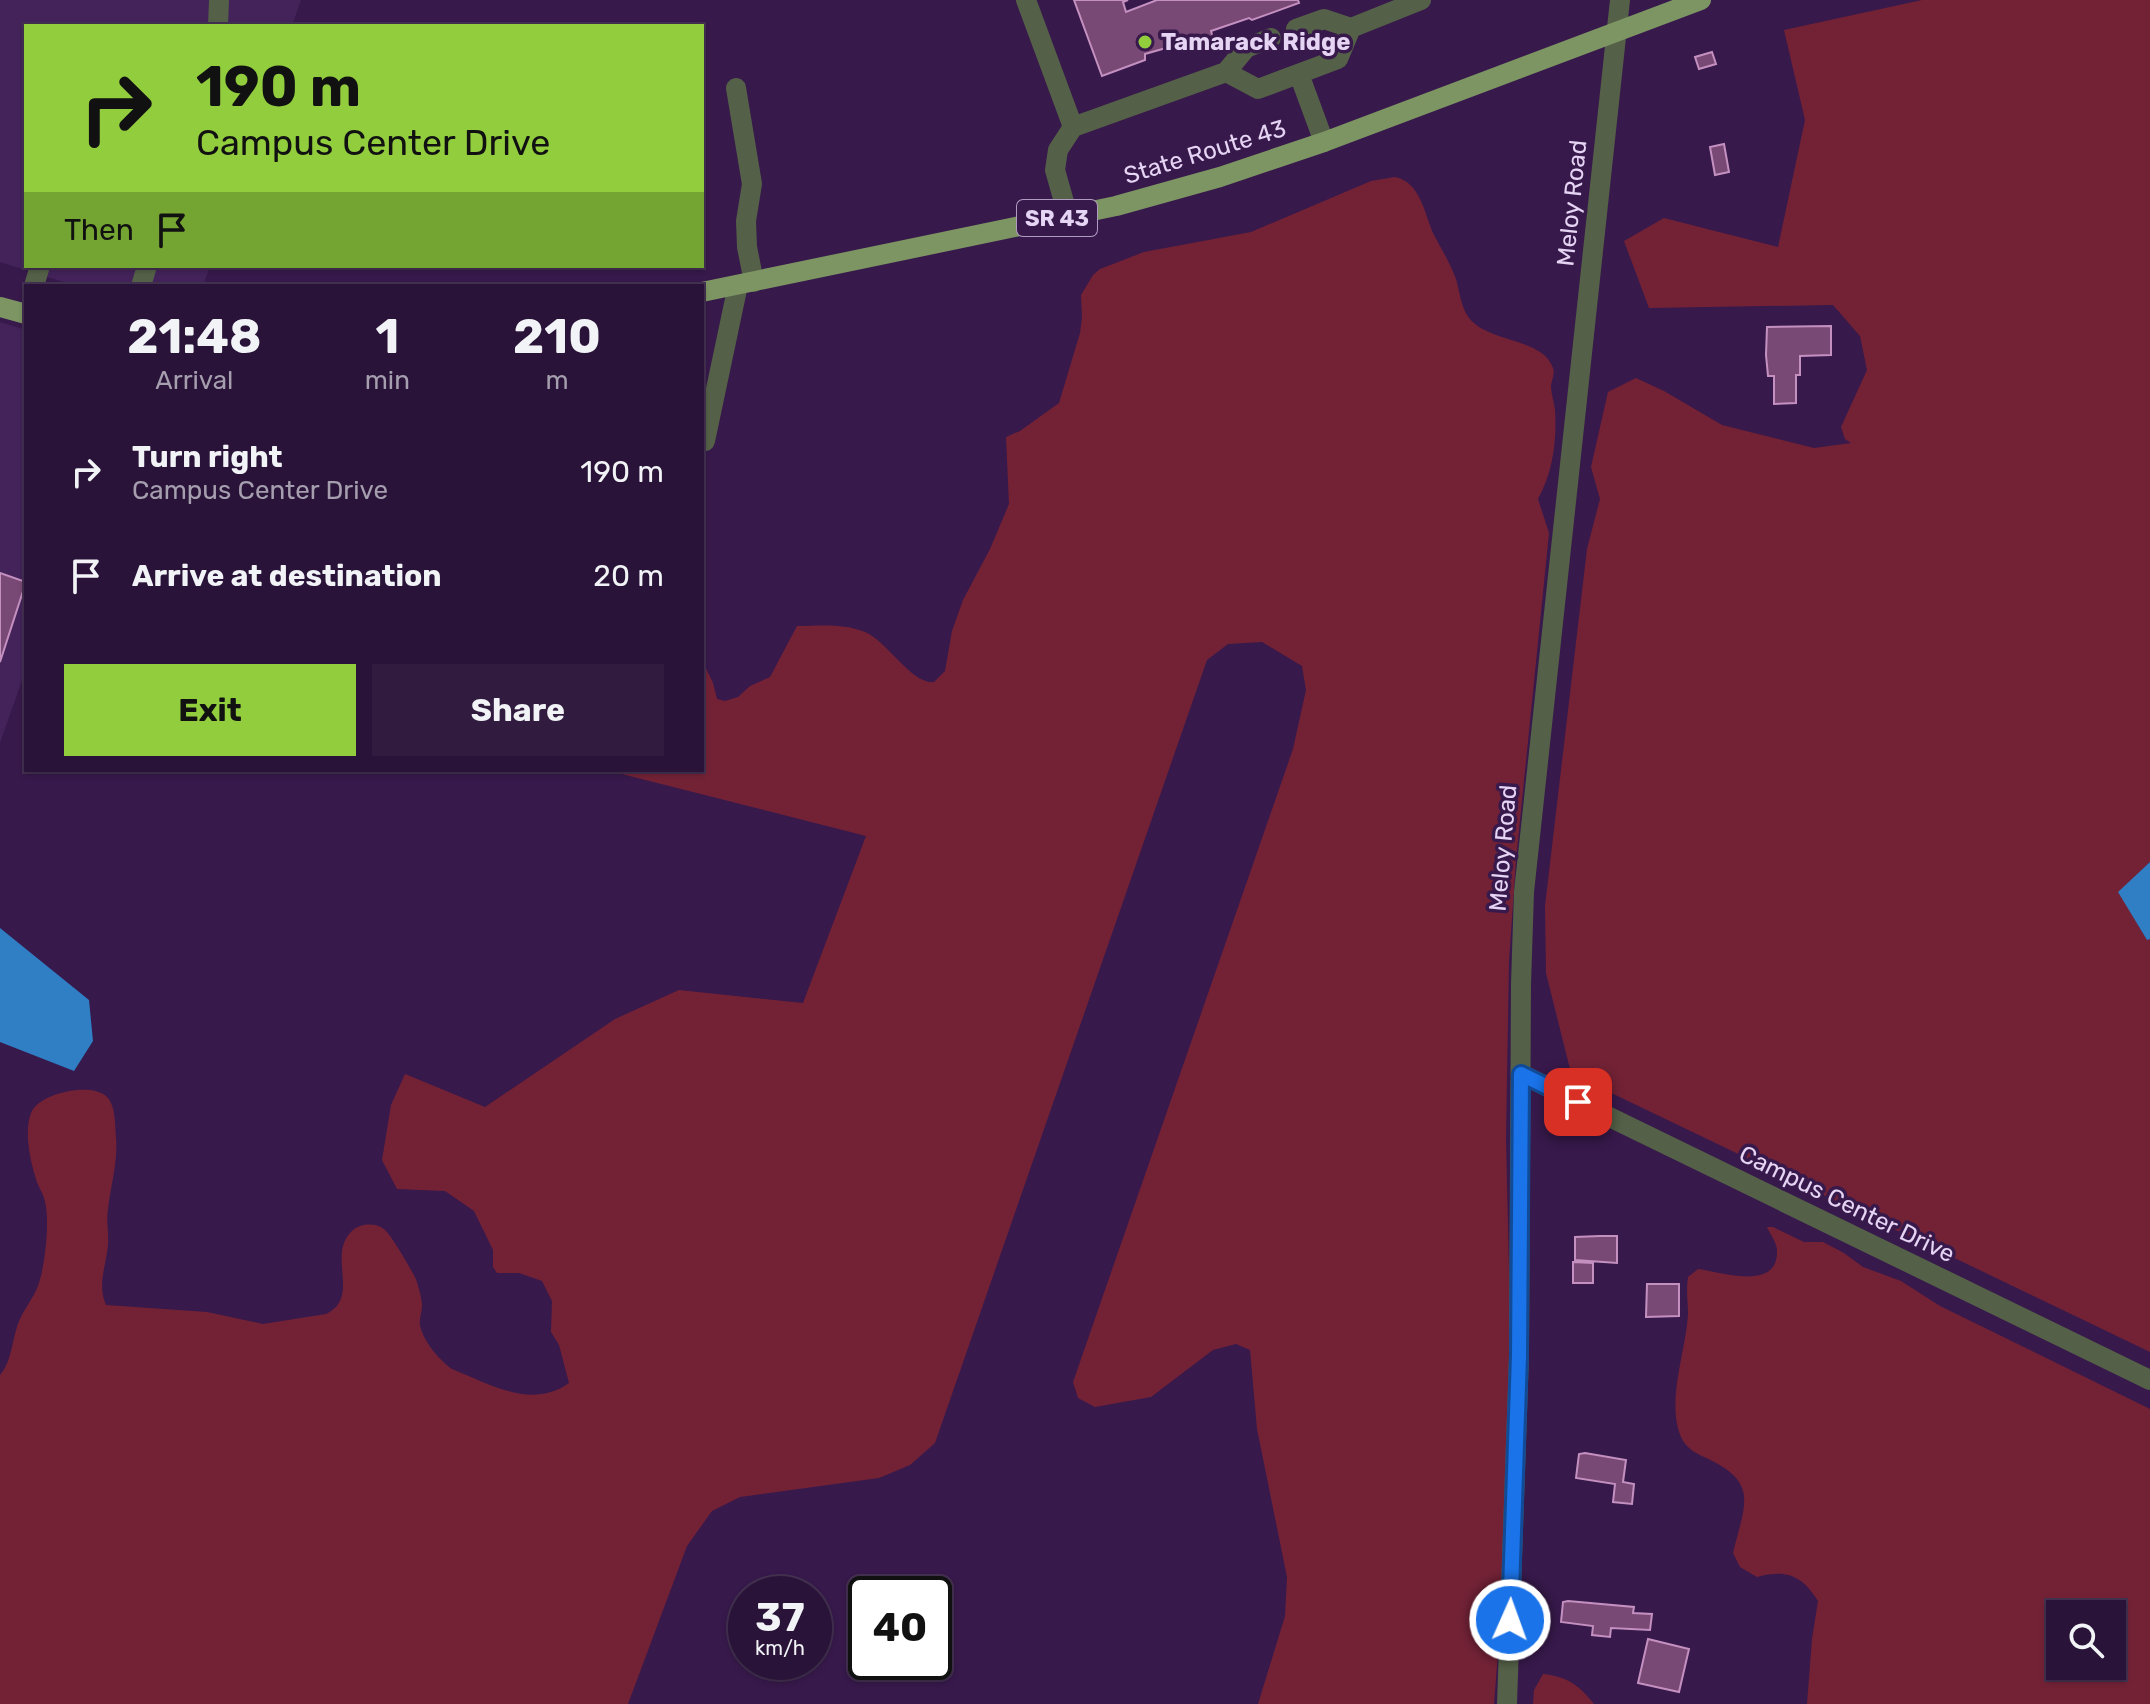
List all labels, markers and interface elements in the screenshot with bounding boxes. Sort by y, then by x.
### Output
place label: Tamarack Ridge [1161,28,1350,56]
marker: Tamarack Ridge [1136,33,1154,51]
text: 190 m [196,54,361,120]
icon: right [64,56,168,160]
street label: State Route 43 [1121,114,1289,190]
text: Campus Center Drive [196,121,550,164]
street label: Meloy Road [1551,138,1593,268]
road number: SR 43 [1017,200,1097,236]
icon: arrive [150,208,194,252]
text: Then [64,212,134,248]
text: 21:48 [127,308,262,365]
text: 1 [375,308,399,365]
text: 210 [513,308,601,365]
text: Arrival [155,365,233,396]
text: min [365,365,410,396]
text: m [545,365,569,396]
text: Turn right [132,439,283,475]
icon: right [64,450,108,494]
text: 190 m [580,454,664,490]
text: Campus Center Drive [132,475,388,506]
icon: arrive [64,554,108,598]
text: Arrive at destination [132,558,442,594]
text: 20 m [593,558,664,594]
button: Exit [64,664,356,756]
button: Share [372,664,664,756]
street label: Meloy Road [1484,784,1522,912]
pin [1544,1068,1612,1136]
icon: arrive [1556,1080,1600,1124]
street label: Campus Center Drive [1735,1140,1959,1268]
speed limit sign: 40 [848,1576,952,1680]
position arrow [1468,1578,1552,1662]
text: 37 [755,1594,805,1641]
map controls [2046,1600,2126,1680]
button: search [2046,1600,2126,1680]
text: km/h [755,1636,805,1660]

